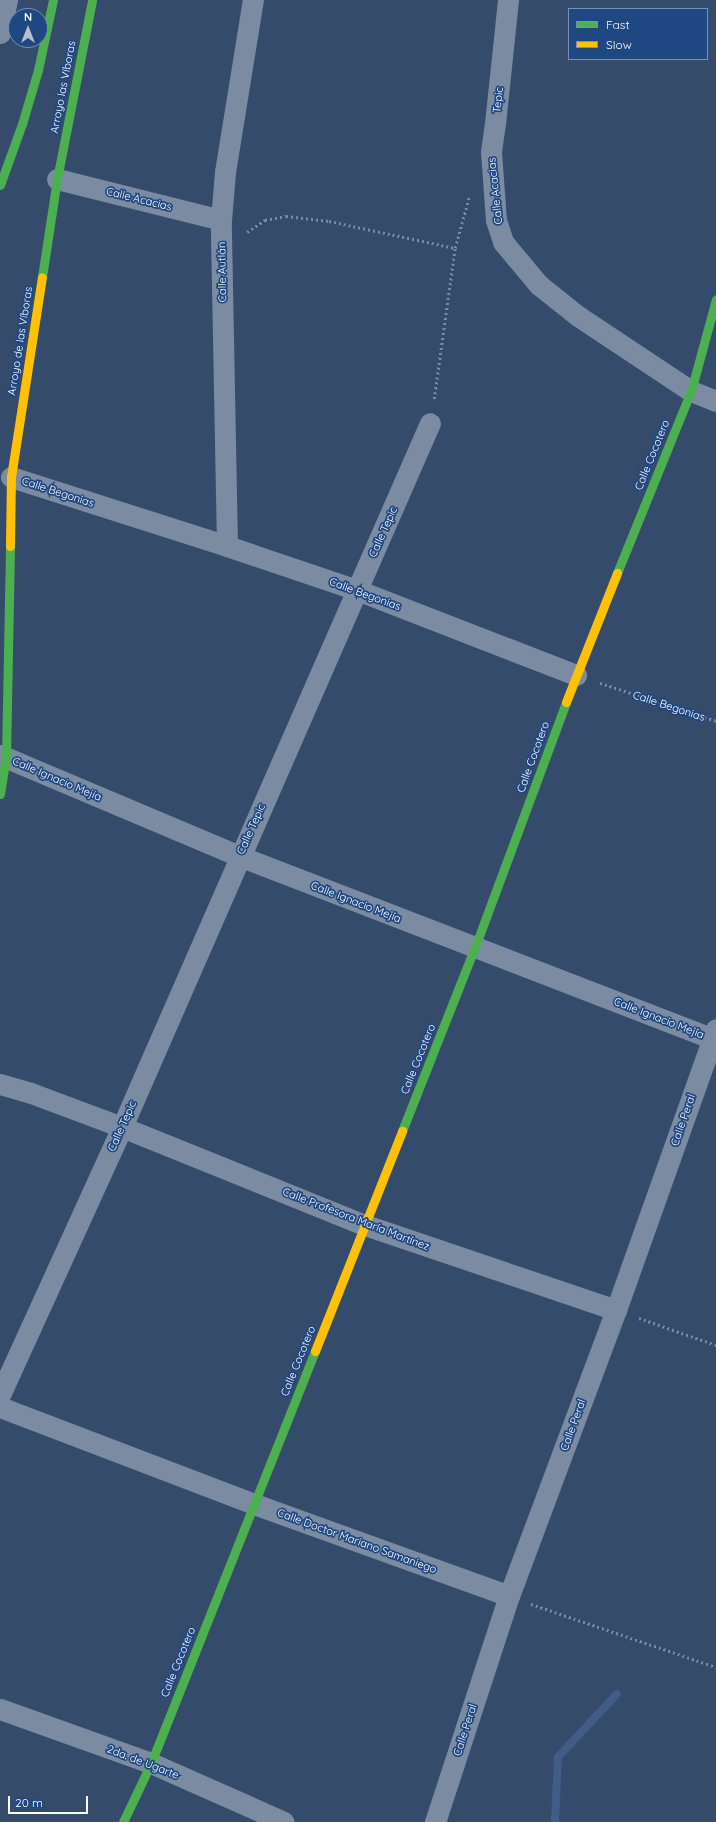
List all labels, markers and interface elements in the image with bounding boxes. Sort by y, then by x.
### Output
north arrow [8,8,48,48]
legend [568,8,708,60]
text: N [24,10,32,24]
text: Fast [606,17,630,32]
text: Slow [606,37,632,52]
street label: Arroyo las Víboras [48,40,78,134]
street label: Tepic [490,86,506,114]
street label: Calle Acacias [485,157,505,225]
street label: Calle Acacias [105,184,173,214]
street label: Calle Autlán [215,242,229,302]
street label: Arroyo de las Víboras [5,286,35,396]
street label: Calle Cocotero [632,418,672,492]
street label: Calle Begonias [20,474,96,510]
street label: Calle Tepic [366,505,400,559]
street label: Calle Begonias [327,575,403,613]
street label: Calle Begonias [631,688,707,724]
street label: Calle Cocotero [514,720,552,794]
street label: Calle Ignacio Mejía [10,754,104,804]
street label: Calle Tepic [234,802,268,856]
street label: Calle Ignacio Mejía [309,879,403,925]
street label: Calle Ignacio Mejía [612,995,706,1041]
street label: Calle Cocotero [398,1022,438,1096]
street label: Calle Peral [668,1092,698,1148]
street label: Calle Tepic [105,1099,139,1153]
street label: Calle Profesora María Martínez [281,1185,431,1253]
street label: Calle Cocotero [278,1324,318,1398]
street label: Calle Peral [558,1397,588,1453]
street label: Calle Doctor Mariano Samaniego [276,1506,438,1576]
street label: Calle Cocotero [158,1625,198,1699]
street label: Calle Peral [450,1702,480,1758]
street label: 2da. de Ugarte [105,1742,181,1782]
scale bar [10,1788,90,1814]
text: 20 m [15,1795,43,1810]

